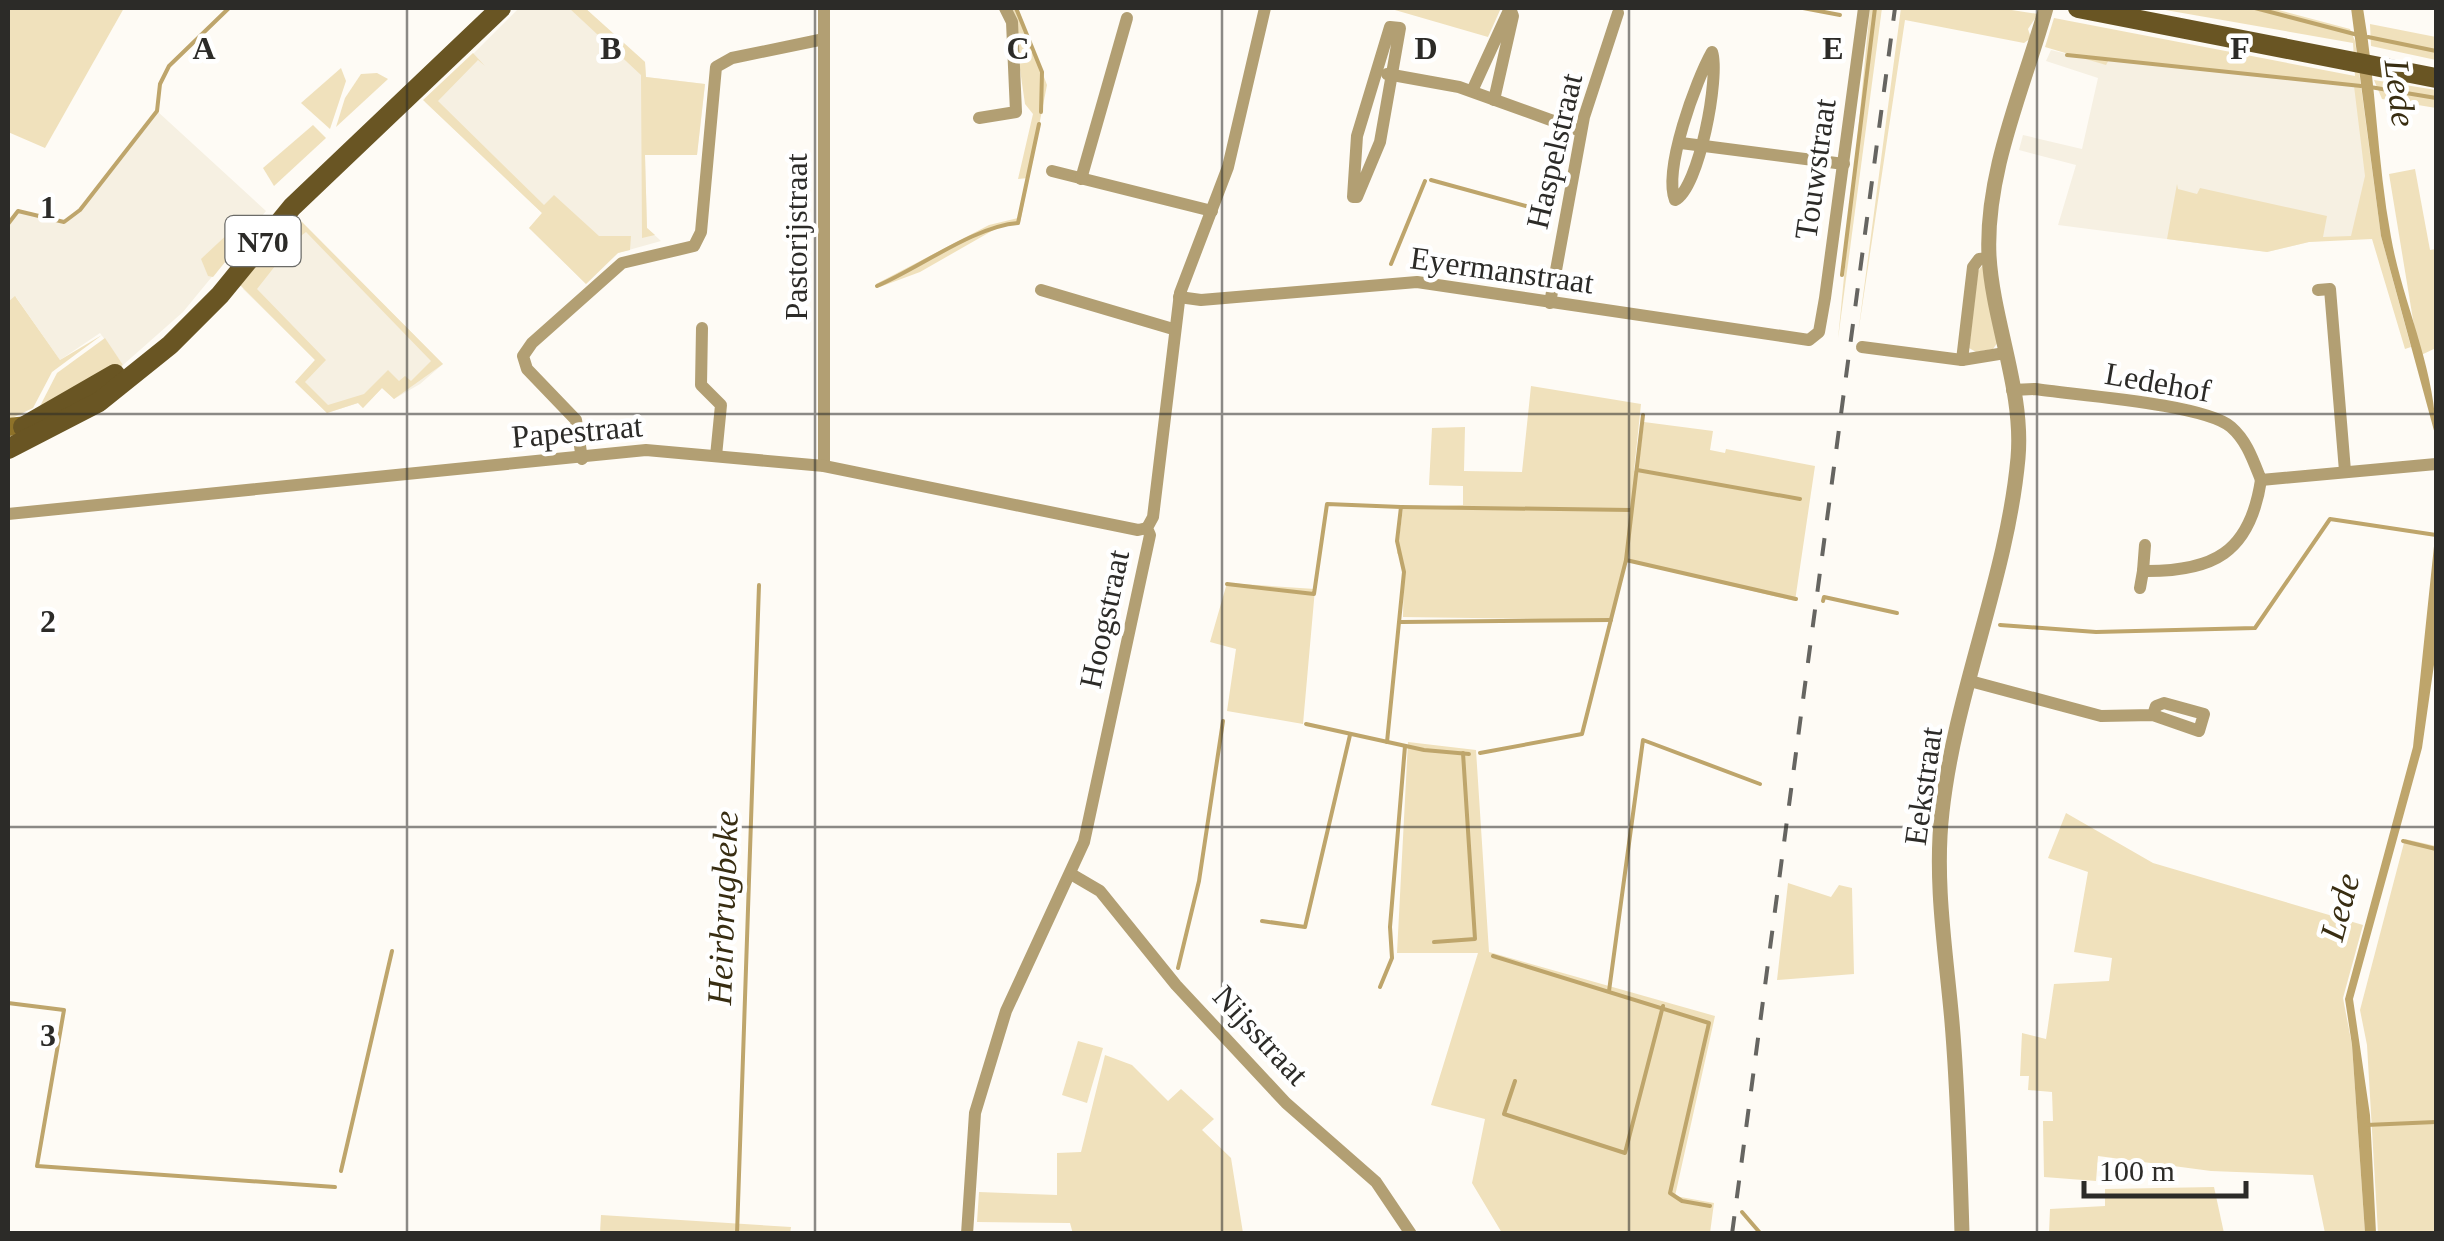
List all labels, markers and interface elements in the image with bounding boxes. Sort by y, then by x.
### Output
text: A [192,30,216,66]
text: B [600,30,622,66]
text: C [1006,30,1030,66]
text: D [1414,30,1438,66]
text: E [1822,30,1844,66]
text: F [2230,30,2250,66]
water label: Lede [2376,56,2424,129]
street label: Haspelstraat [1519,70,1589,232]
street label: Touwstraat [1787,96,1843,242]
street label: Pastorijstraat [778,153,814,321]
text: 1 [40,189,56,225]
road number: N70 [226,216,300,266]
street label: Eyermanstraat [1408,239,1596,301]
street label: Ledehof [2102,355,2214,409]
street label: Papestraat [510,407,644,455]
street label: Hoogstraat [1072,546,1136,691]
text: 2 [40,603,56,639]
street label: Eekstraat [1897,724,1949,847]
water label: Heirbrugbeke [700,810,746,1007]
water label: Lede [2312,869,2368,946]
street label: Nijsstraat [1206,978,1316,1092]
text: 3 [40,1017,56,1053]
scale bar [2084,1136,2246,1198]
text: 100 m [2099,1154,2175,1187]

